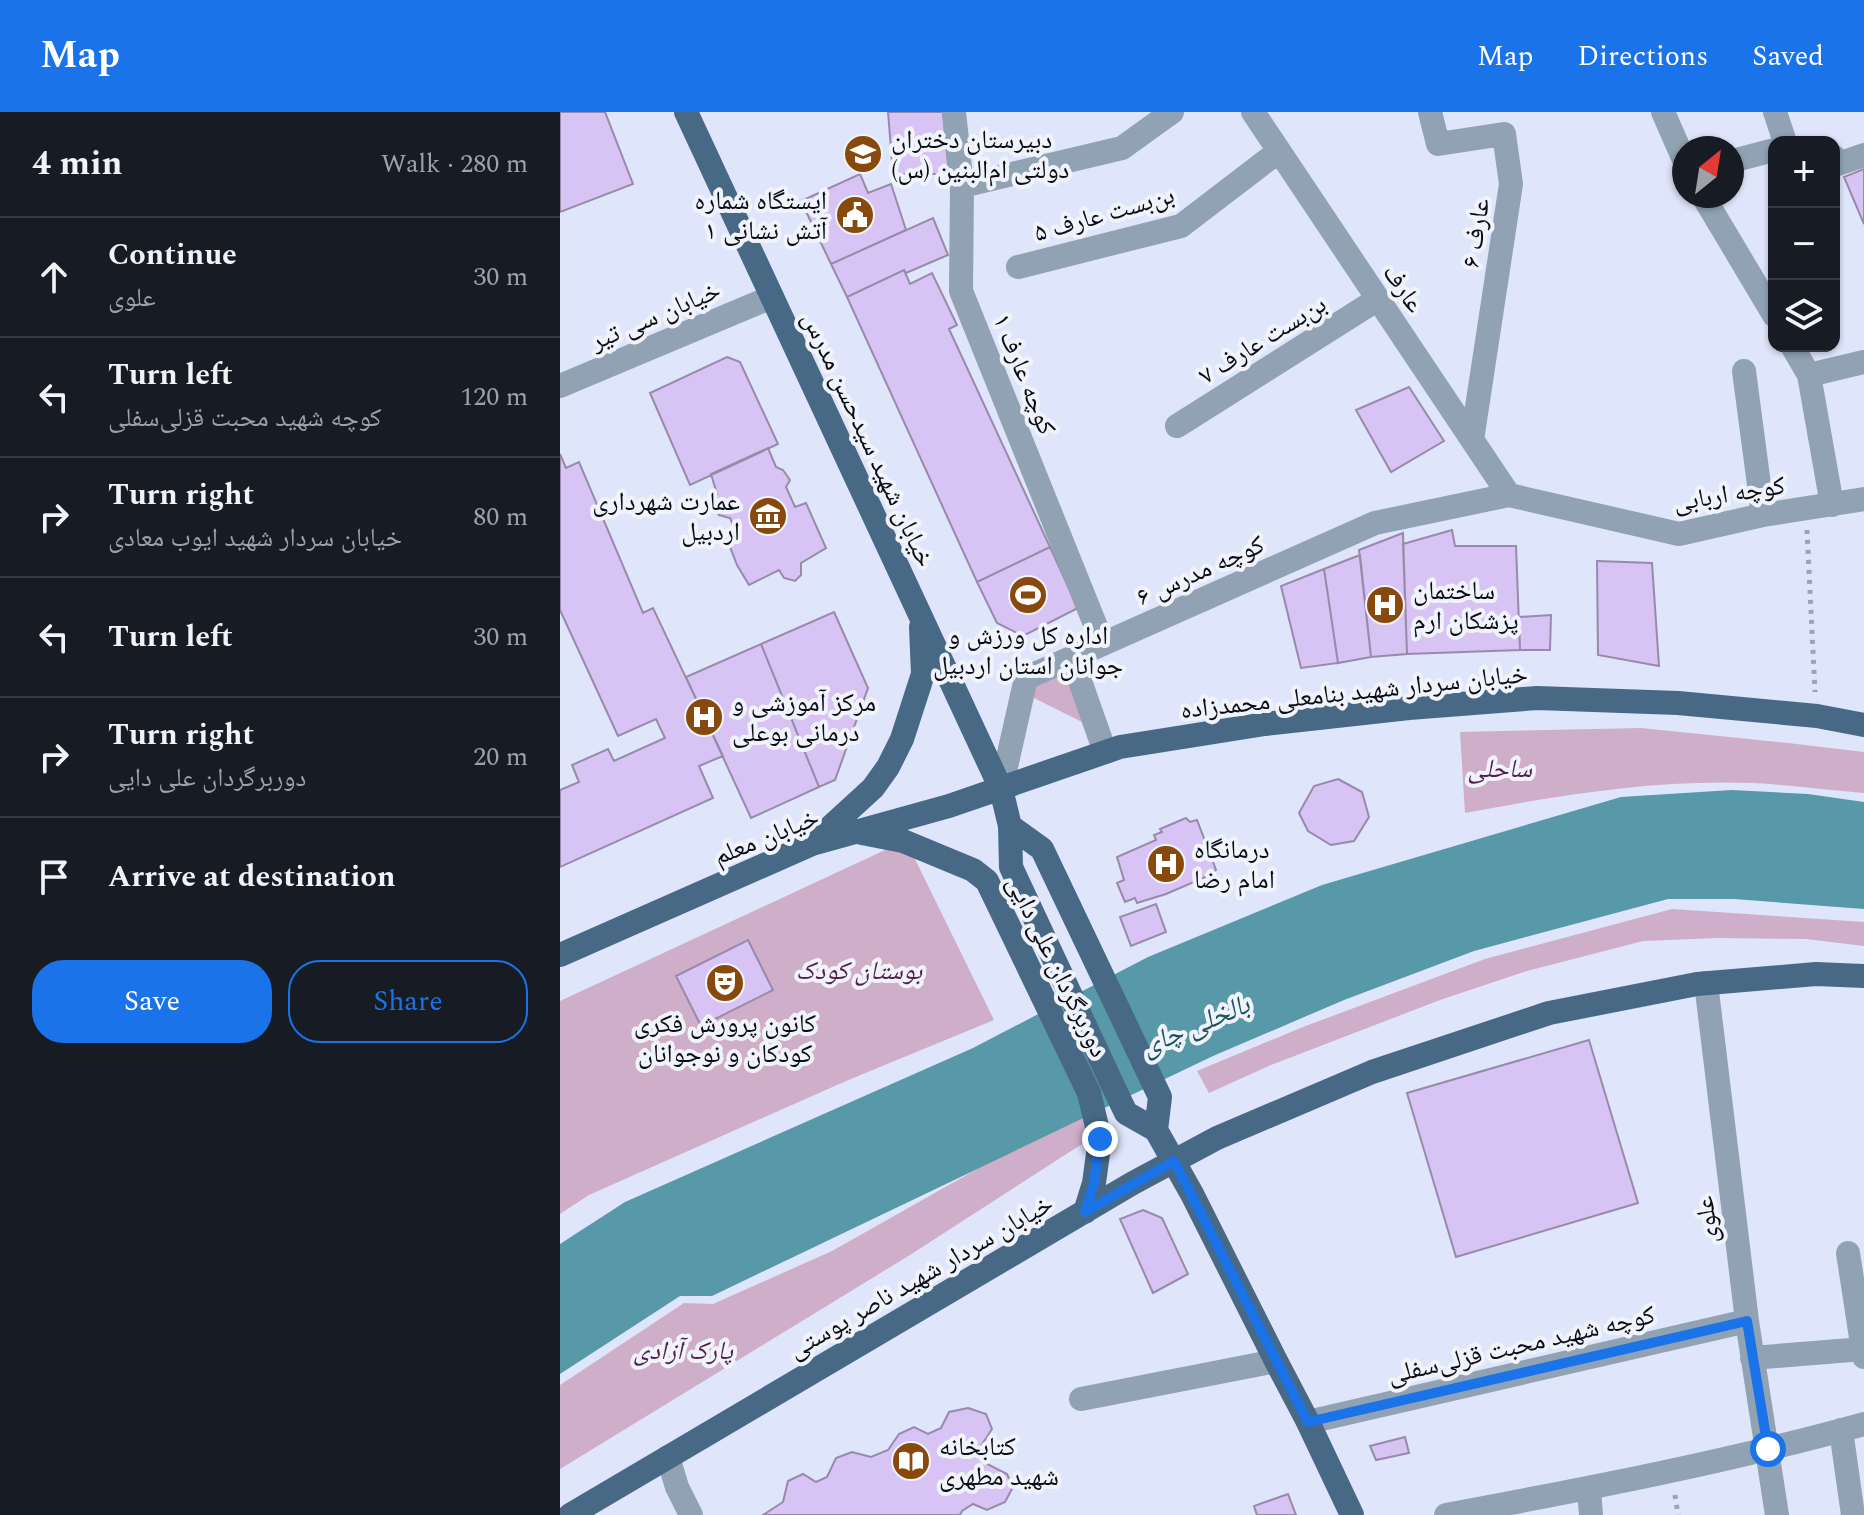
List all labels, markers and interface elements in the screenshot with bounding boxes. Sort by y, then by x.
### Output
text: Map [40,27,120,85]
text: Map [1477,35,1534,78]
text: Directions [1578,35,1708,78]
text: Saved [1752,35,1824,78]
place label: دبیرستان دختران دولتی ام‌البنین (س) [891,120,1069,190]
school or university icon: دبیرستان دختران دولتی ام‌البنین (س) [842,133,884,175]
north arrow [1672,136,1744,208]
map controls [1768,136,1840,352]
button: + [1768,136,1840,208]
text: 4 min [32,138,122,190]
text: Walk · 280 m [381,144,528,184]
street label: بن‌بست عارف ۵ [1029,175,1179,253]
place label: ایستگاه شماره ۱ آتش نشانی [695,181,828,251]
public building icon: ایستگاه شماره ۱ آتش نشانی [834,194,876,236]
street label: عارف ۶ [1451,195,1501,271]
button: − [1768,208,1840,280]
text: Continue [108,232,237,278]
icon: ahead [32,255,76,299]
street label: عارف [1372,256,1434,321]
text: 30 m [473,257,528,297]
street label: خیابان سی تیر [583,271,727,362]
text: علوی [108,278,156,318]
button: layers [1768,280,1840,352]
street label: بن‌بست عارف ۷ [1191,285,1334,395]
street label: خیابان شهید سیدحسن مدرس [791,305,945,574]
street label: کوچه عارف ۱ [982,308,1067,441]
text: Turn left [108,352,233,398]
icon: left [32,375,76,419]
text: 120 m [460,377,528,417]
text: کوچه شهید محبت قزلی‌سفلی [108,398,382,438]
street label: کوچه اربابی [1670,465,1788,523]
text: Turn right [108,472,254,518]
place label: عمارت شهرداری اردبیل [592,482,740,552]
icon: right [32,495,76,539]
museum icon: عمارت شهرداری اردبیل [747,495,789,537]
text: 80 m [473,497,528,537]
text: خیابان سردار شهید ایوب معادی [108,518,402,558]
street label: کوچه مدرس ۶ [1130,525,1271,617]
place label: ساختمان پزشکان ارم [1413,571,1519,641]
sports icon: اداره کل ورزش و جوانان استان اردبیل [1007,574,1049,616]
hospital icon: ساختمان پزشکان ارم [1364,584,1406,626]
text: Turn left [108,614,233,660]
icon: left [32,615,76,659]
place label: اداره کل ورزش و جوانان استان اردبیل [933,616,1123,686]
text: 30 m [473,617,528,657]
street label: خیابان سردار شهید بنامعلی محمدزاده [1179,654,1530,730]
place label: مرکز آموزشی و درمانی بوعلی [732,683,876,753]
hospital icon: مرکز آموزشی و درمانی بوعلی [683,696,725,738]
text: Turn right [108,712,254,758]
icon: right [32,735,76,779]
text: 20 m [473,737,528,777]
park label: ساحلی [1468,749,1532,789]
text: دوربرگردان علی دایی [108,758,306,798]
street label: خیابان معلم [708,798,825,876]
place label: درمانگاه امام رضا [1194,830,1275,900]
hospital icon: درمانگاه امام رضا [1145,843,1187,885]
text: Arrive at destination [108,854,395,900]
icon: arrive [32,855,76,899]
street label: دوربرگردان علی دایی [996,869,1119,1064]
park label: بوستان کودک [796,951,923,991]
button: Save [32,960,272,1043]
button: Share [288,960,528,1043]
theatre icon: کانون پرورش فکری کودکان و نوجوانان [704,962,746,1004]
water label: بالخلی چای [1135,983,1257,1068]
place label: کانون پرورش فکری کودکان و نوجوانان [634,1004,816,1074]
route end [1082,1121,1118,1157]
street label: خیابان سردار شهید ناصر پوستی [780,1184,1061,1369]
street label: علوی [1684,1194,1730,1246]
street label: کوچه شهید محبت قزلی‌سفلی [1383,1295,1659,1395]
park label: پارک آزادی [633,1331,734,1371]
place label: کتابخانه شهید مطهری [939,1427,1059,1497]
route start [1750,1431,1786,1467]
library icon: کتابخانه شهید مطهری [890,1440,932,1482]

